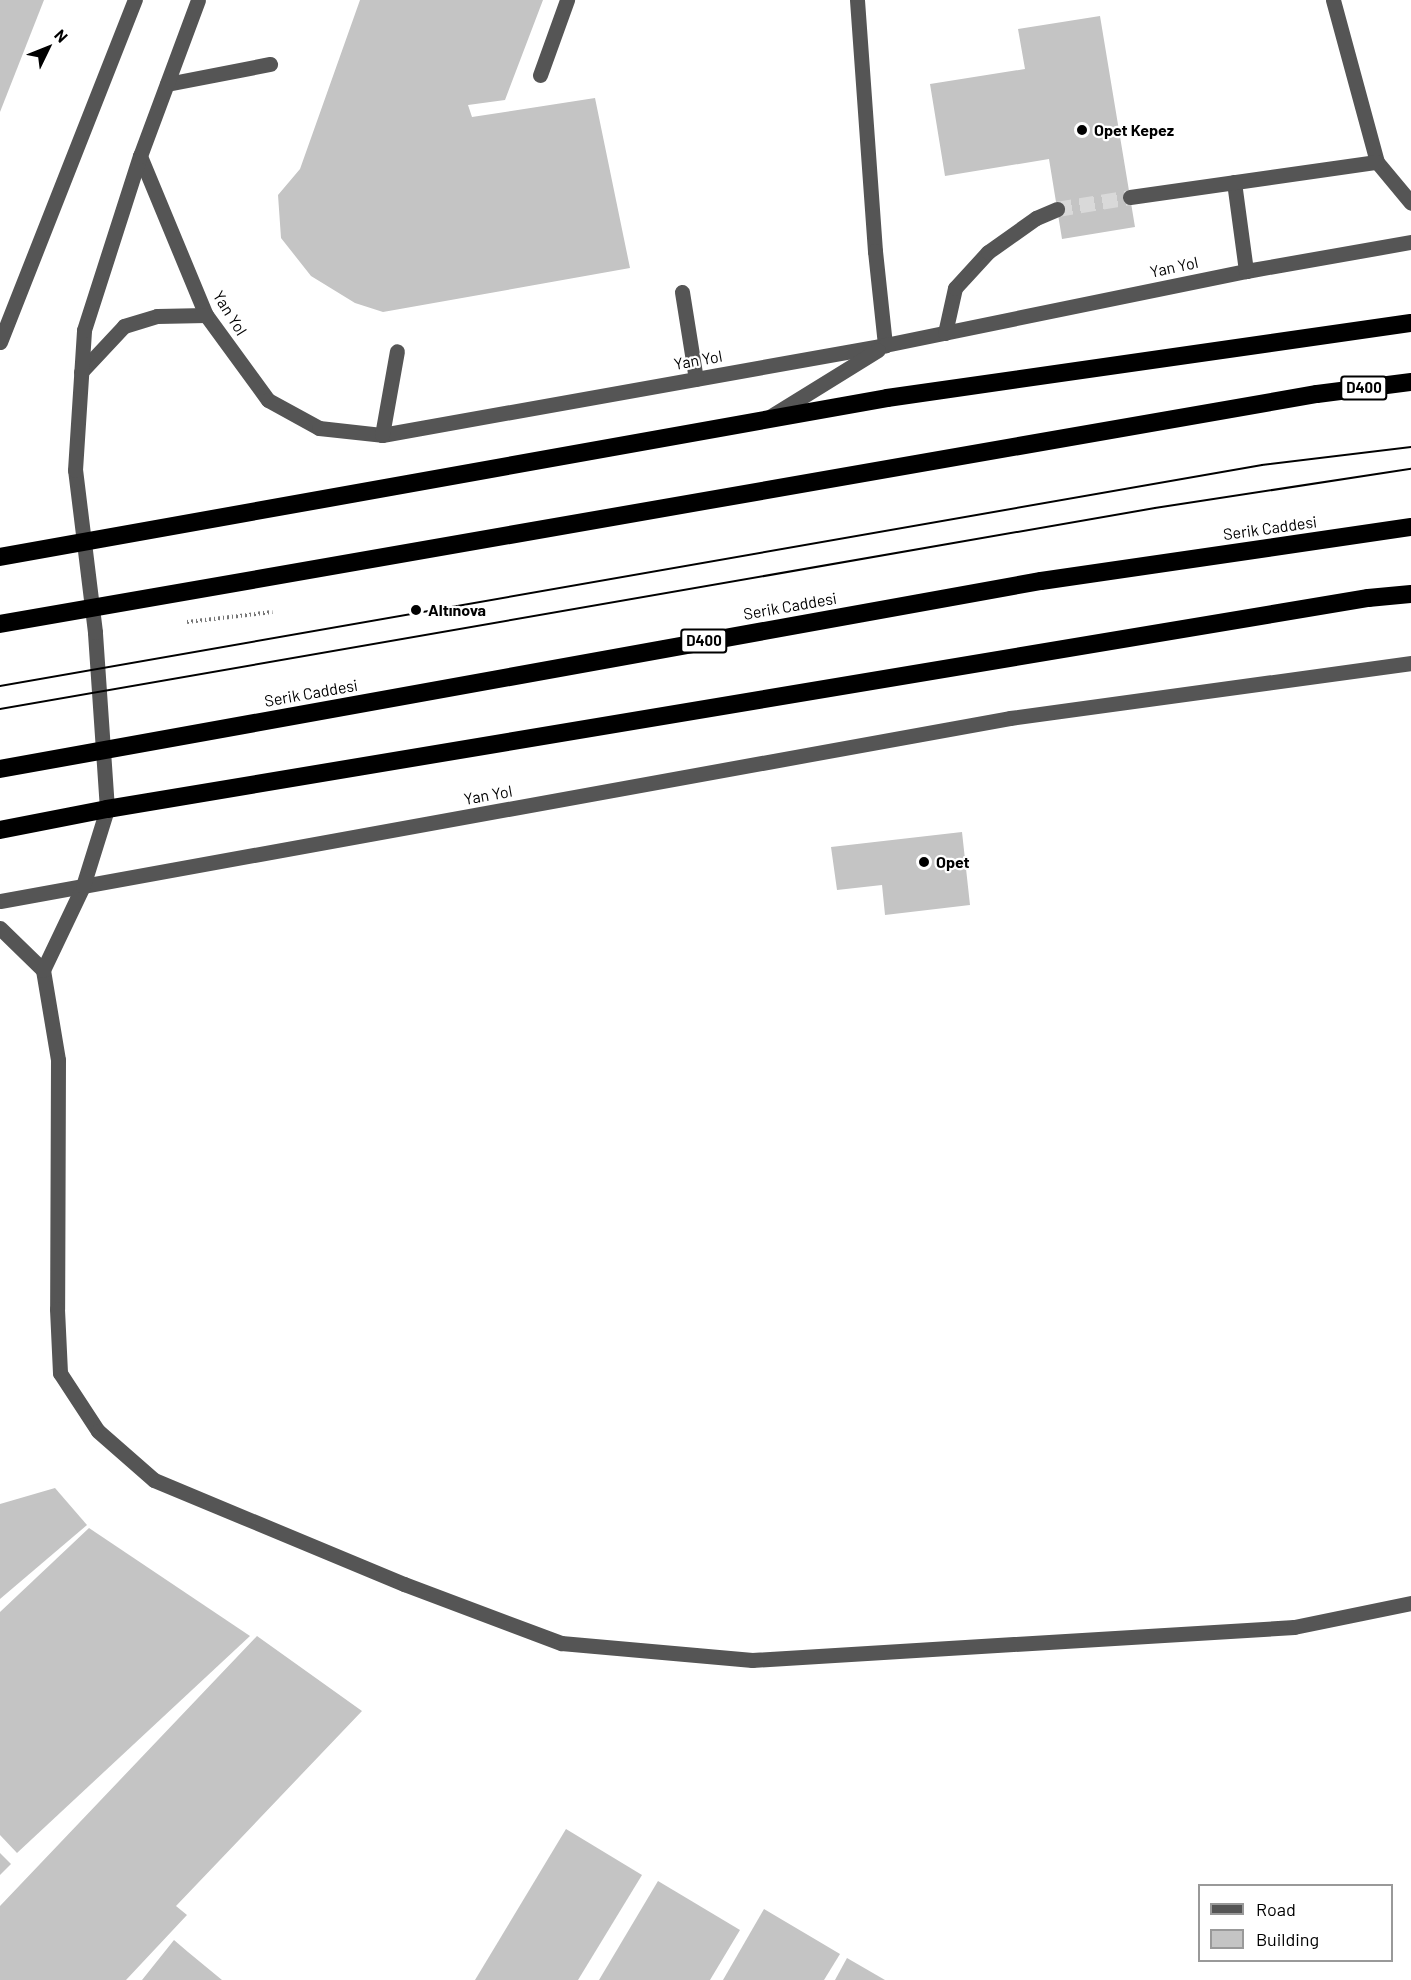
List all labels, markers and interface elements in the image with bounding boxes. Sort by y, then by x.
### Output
north arrow [18,18,78,78]
text: N [51,25,72,46]
place label: Opet Kepez [1094,120,1174,140]
marker: Opet Kepez [1075,123,1089,137]
street label: Yan Yol [1148,253,1200,281]
street label: Yan Yol [209,287,251,339]
street label: Yan Yol [672,346,724,374]
road number: D400 [1340,376,1388,400]
street label: Serik Caddesi [1222,512,1318,544]
street label: Serik Caddesi [742,588,838,624]
place label: Altınova [428,600,486,620]
marker: Altınova [409,603,423,617]
road number: D400 [680,629,728,653]
street label: Serik Caddesi [263,675,359,711]
street label: Yan Yol [462,781,514,809]
place label: Opet [936,852,970,872]
marker: Opet [917,855,931,869]
legend [1198,1884,1393,1962]
text: Road [1256,1898,1296,1920]
text: Building [1256,1928,1319,1950]

